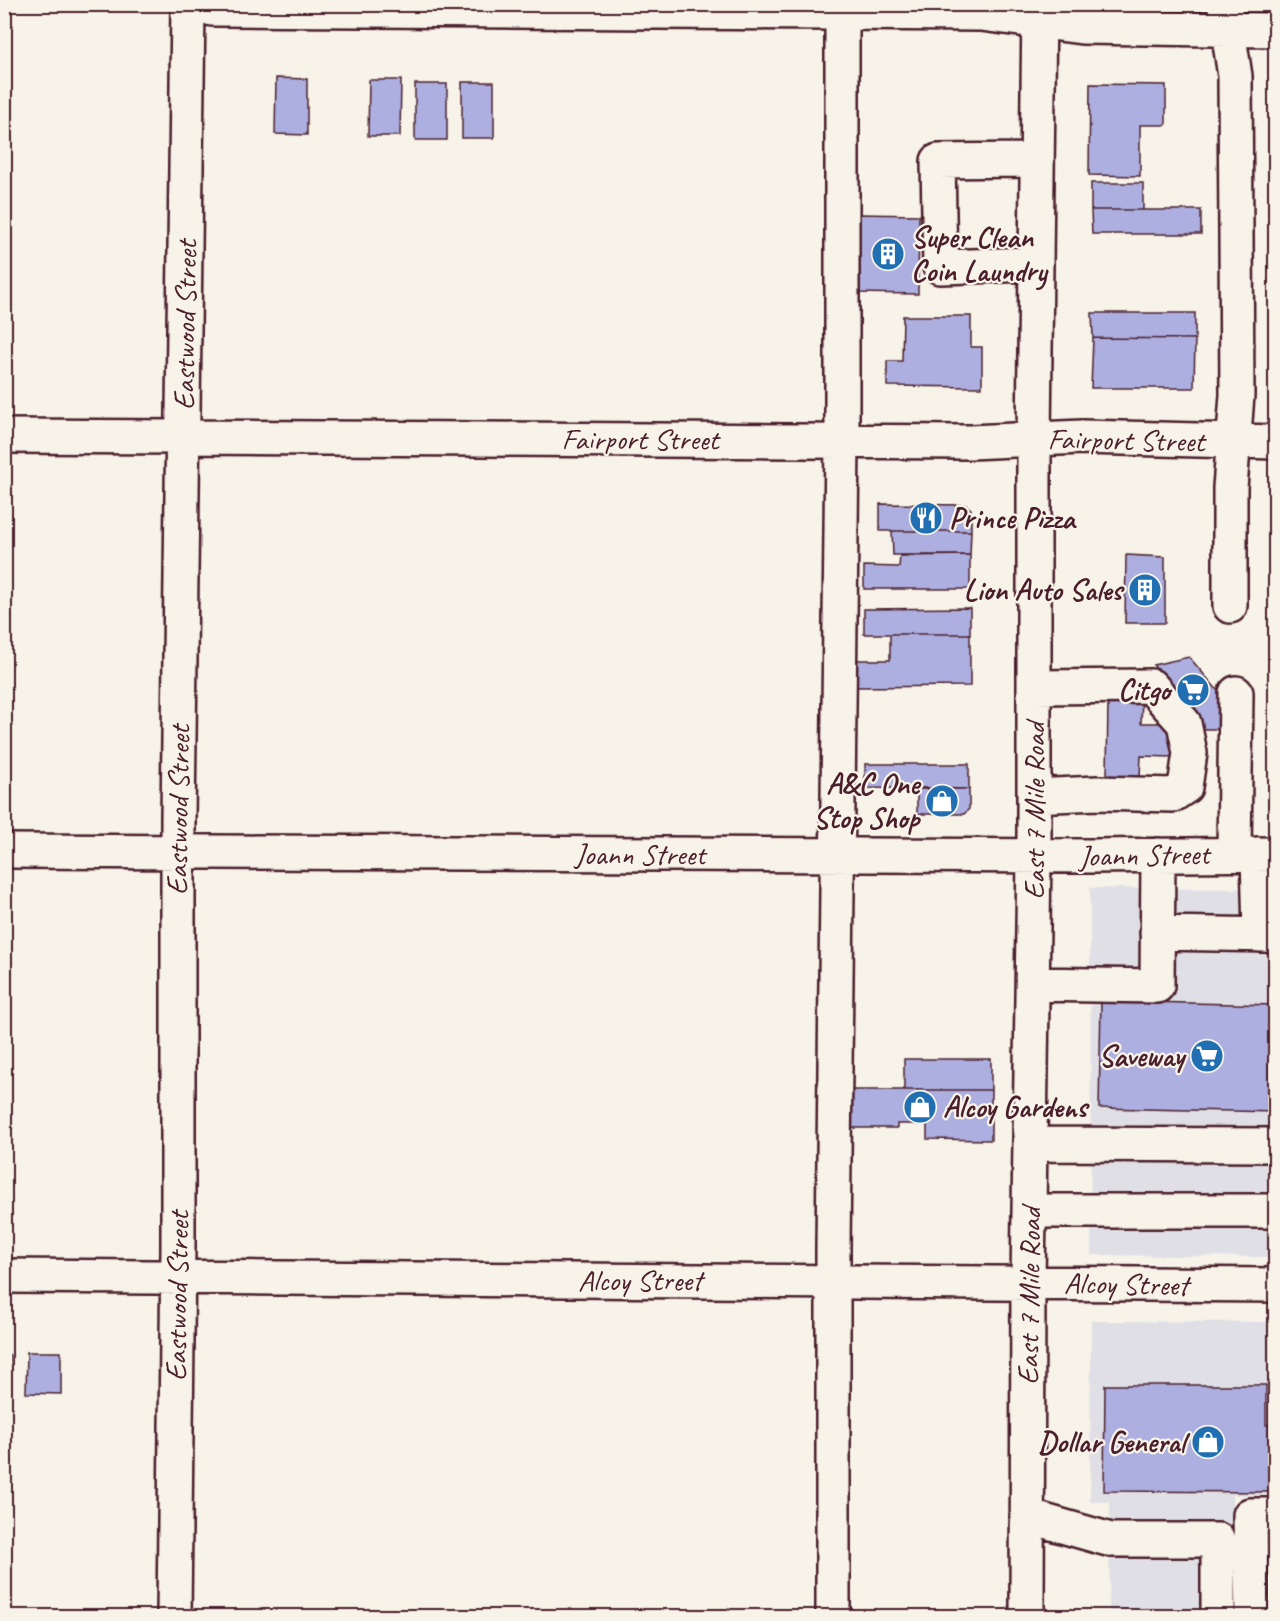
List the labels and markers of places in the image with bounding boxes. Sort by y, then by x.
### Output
place label: Super Clean Coin Laundry [911,218,1049,291]
building icon: Super Clean Coin Laundry [870,236,906,272]
place label: Prince Pizza [949,499,1077,537]
restaurant icon: Prince Pizza [908,500,944,536]
place label: Lion Auto Sales [964,571,1125,609]
building icon: Lion Auto Sales [1127,572,1163,608]
place label: Citgo [1118,671,1173,709]
supermarket icon: Citgo [1175,672,1211,708]
place label: A&C One Stop Shop [813,765,922,837]
shop icon: A&C One Stop Shop [924,783,960,819]
place label: Saveway [1098,1037,1187,1075]
supermarket icon: Saveway [1189,1038,1225,1074]
place label: Alcoy Gardens [943,1088,1091,1126]
shop icon: Alcoy Gardens [902,1089,938,1125]
place label: Dollar General [1038,1423,1191,1461]
shop icon: Dollar General [1190,1424,1226,1460]

